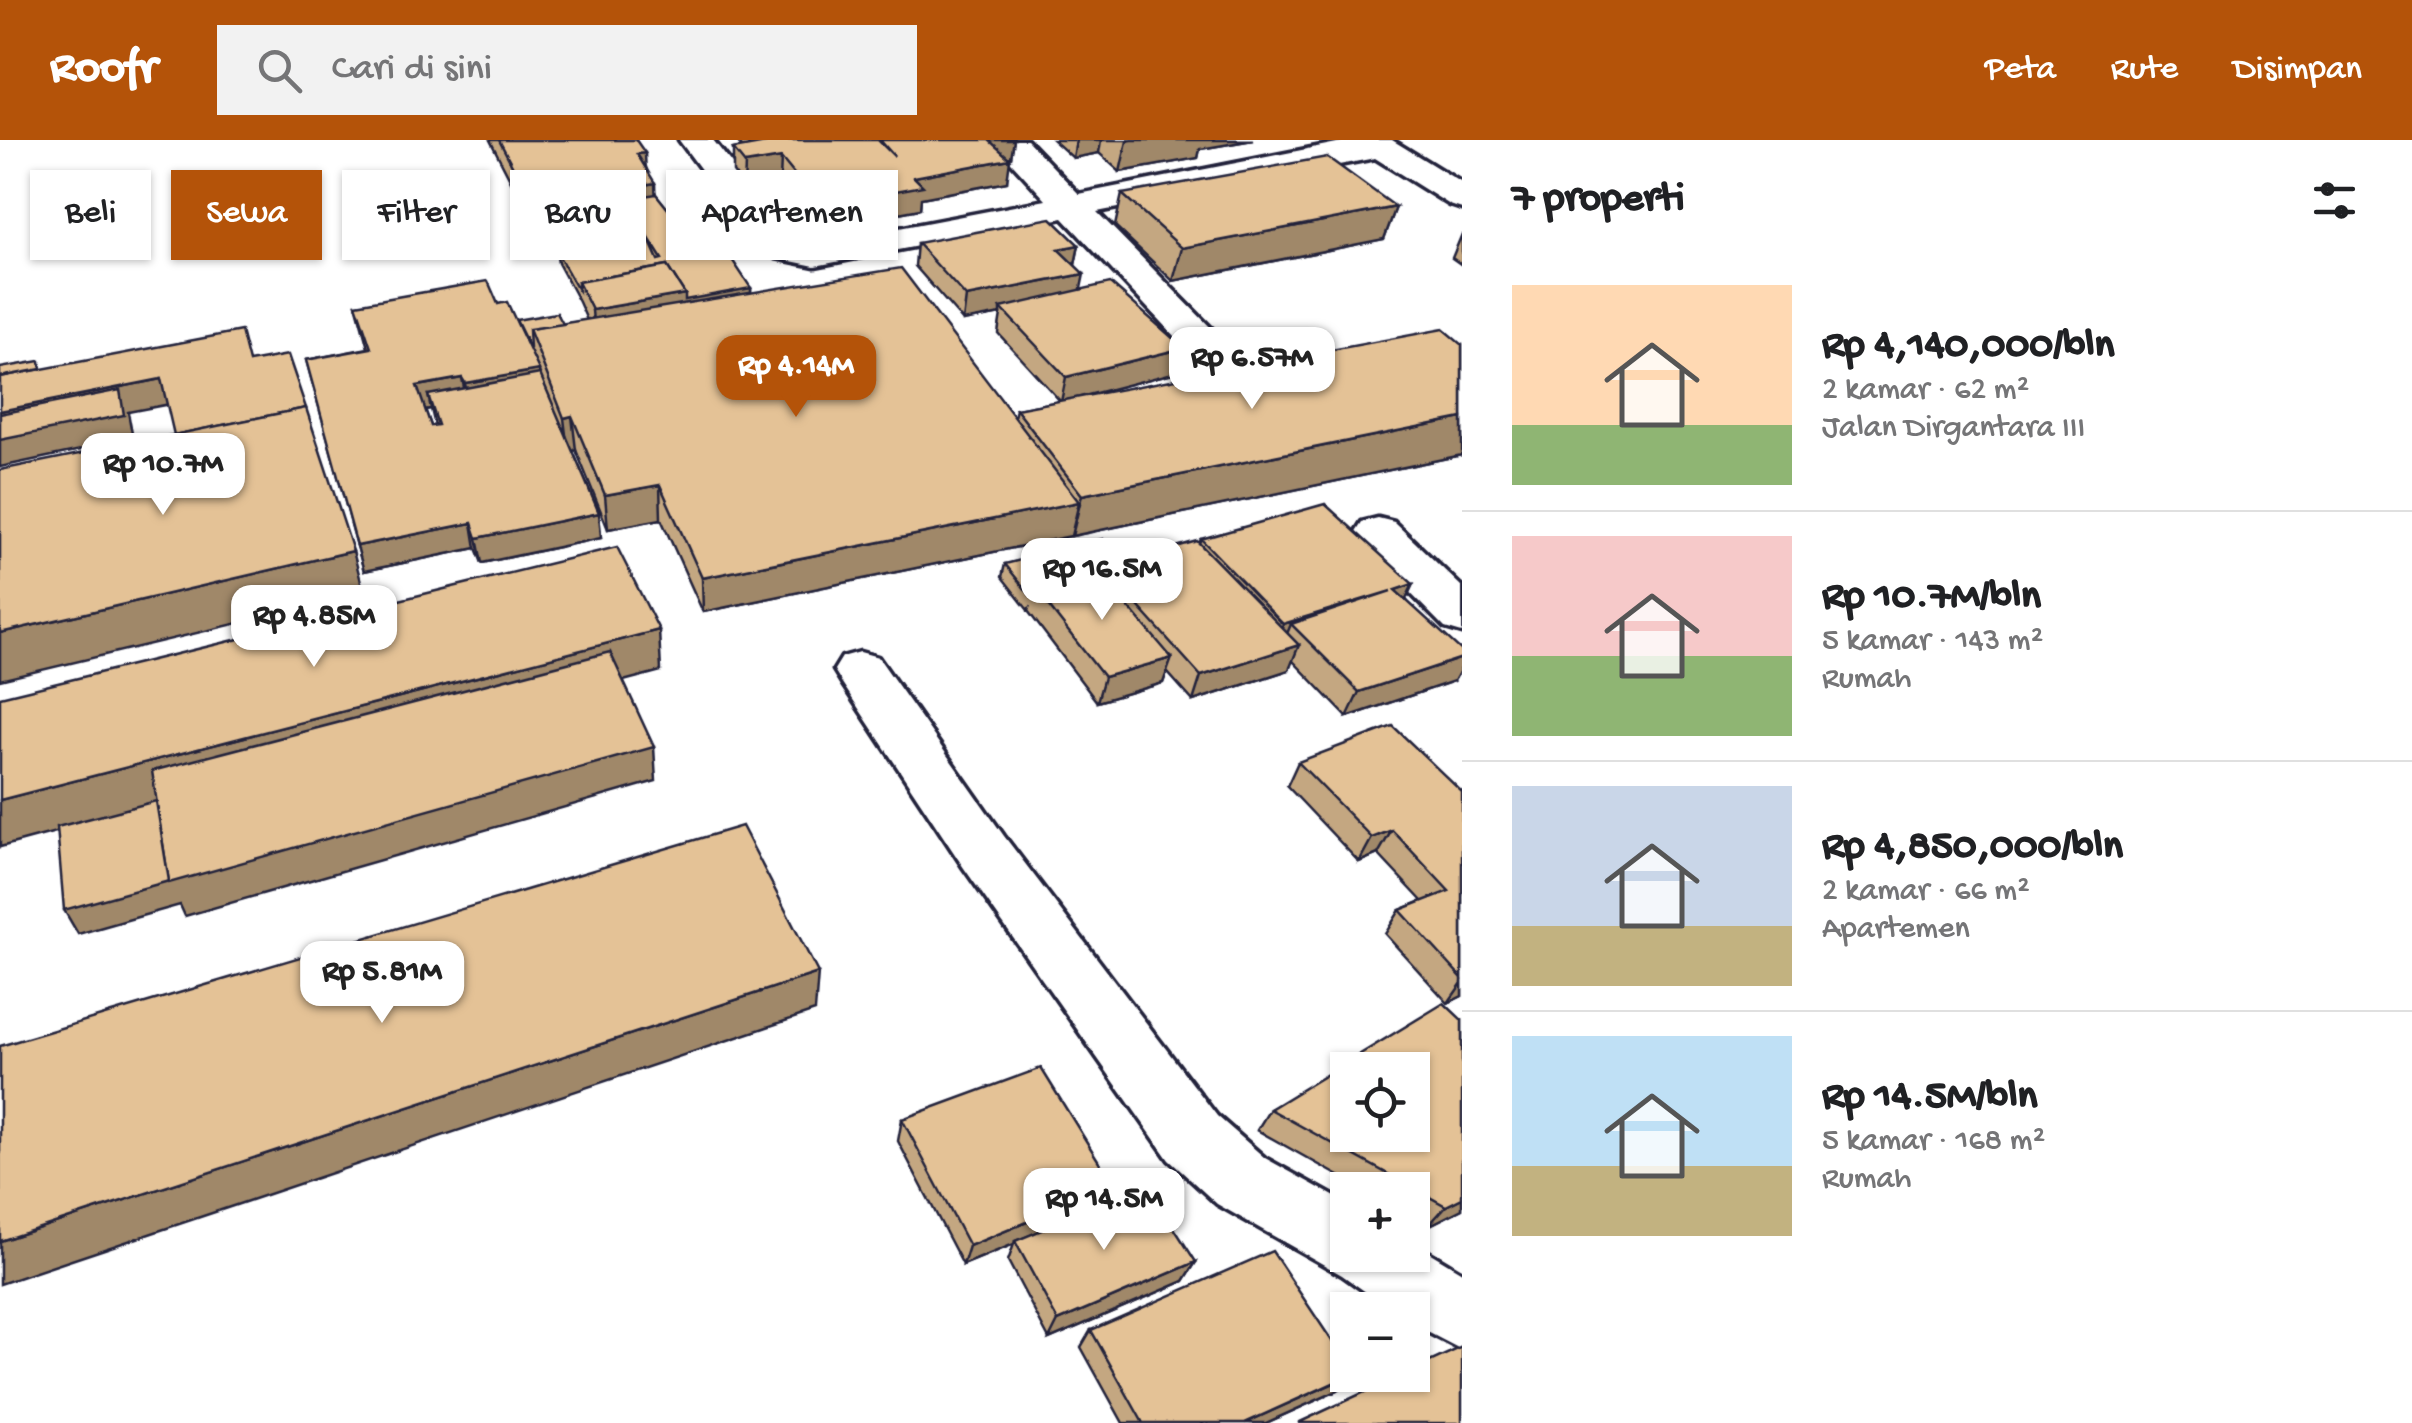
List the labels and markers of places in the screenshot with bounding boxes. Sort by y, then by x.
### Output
pin: Rp 6.57M [1149,327,1355,412]
pin: Rp 4.14M [693,335,899,420]
pin: Rp 10.7M [60,433,266,518]
pin: Rp 16.5M [999,538,1205,623]
pin: Rp 4.85M [211,585,417,670]
pin: Rp 5.81M [279,941,485,1026]
pin: Rp 14.5M [1001,1168,1207,1253]

